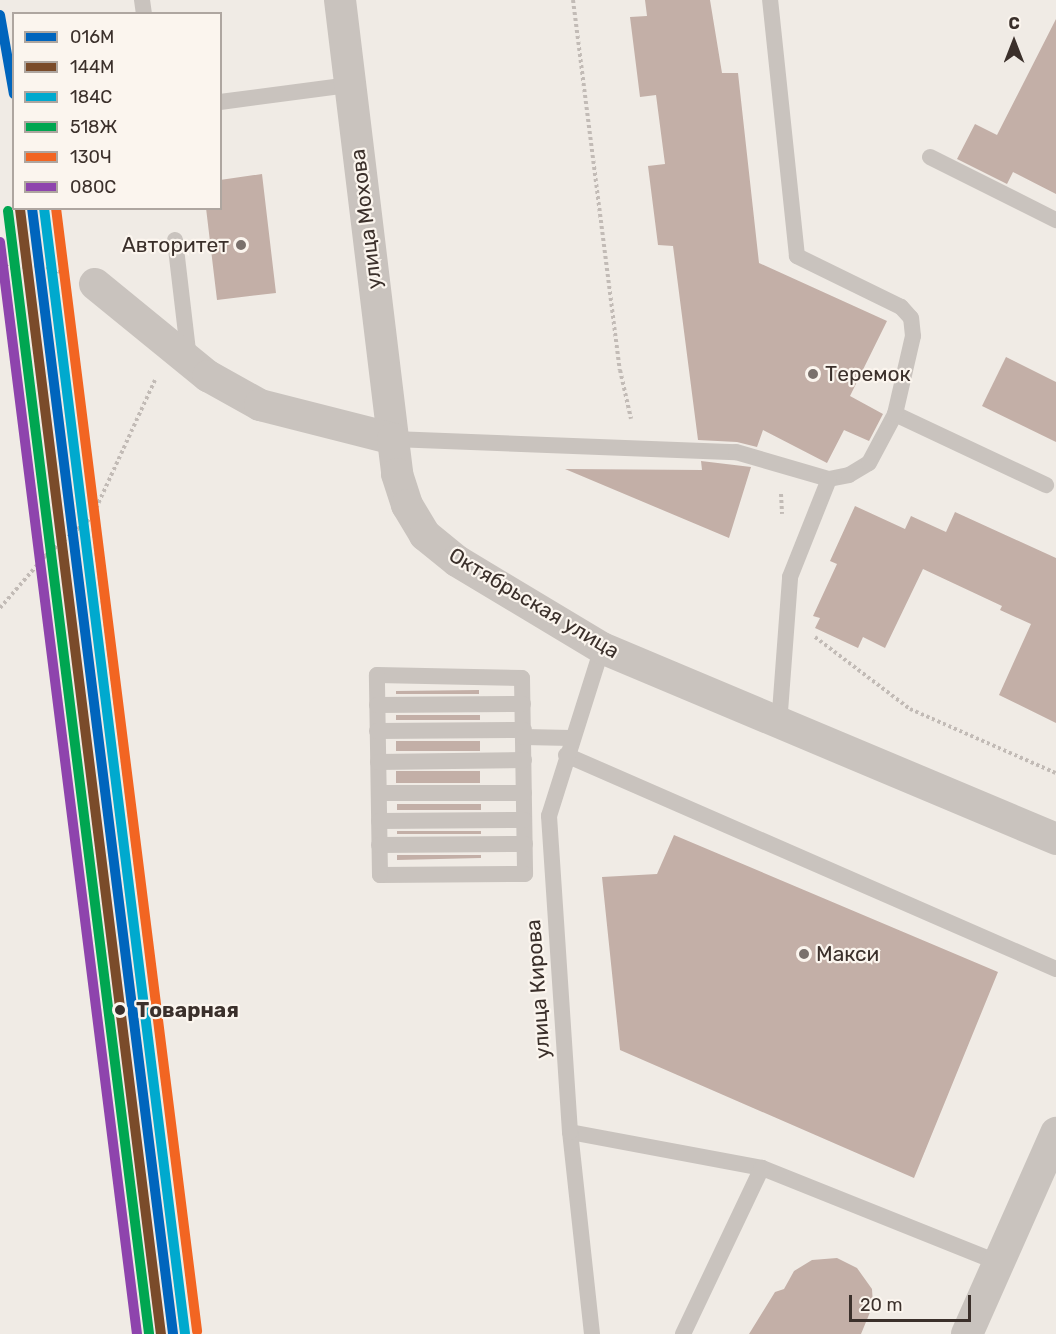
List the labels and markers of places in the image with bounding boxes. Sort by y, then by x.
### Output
place label: Авторитет [122,232,229,258]
marker: Авторитет [234,238,248,252]
place label: Теремок [825,361,911,387]
marker: Теремок [806,367,820,381]
place label: Макси [816,941,879,967]
marker: Макси [797,947,811,961]
place label: Товарная [136,997,239,1023]
marker: Товарная [109,999,131,1021]

